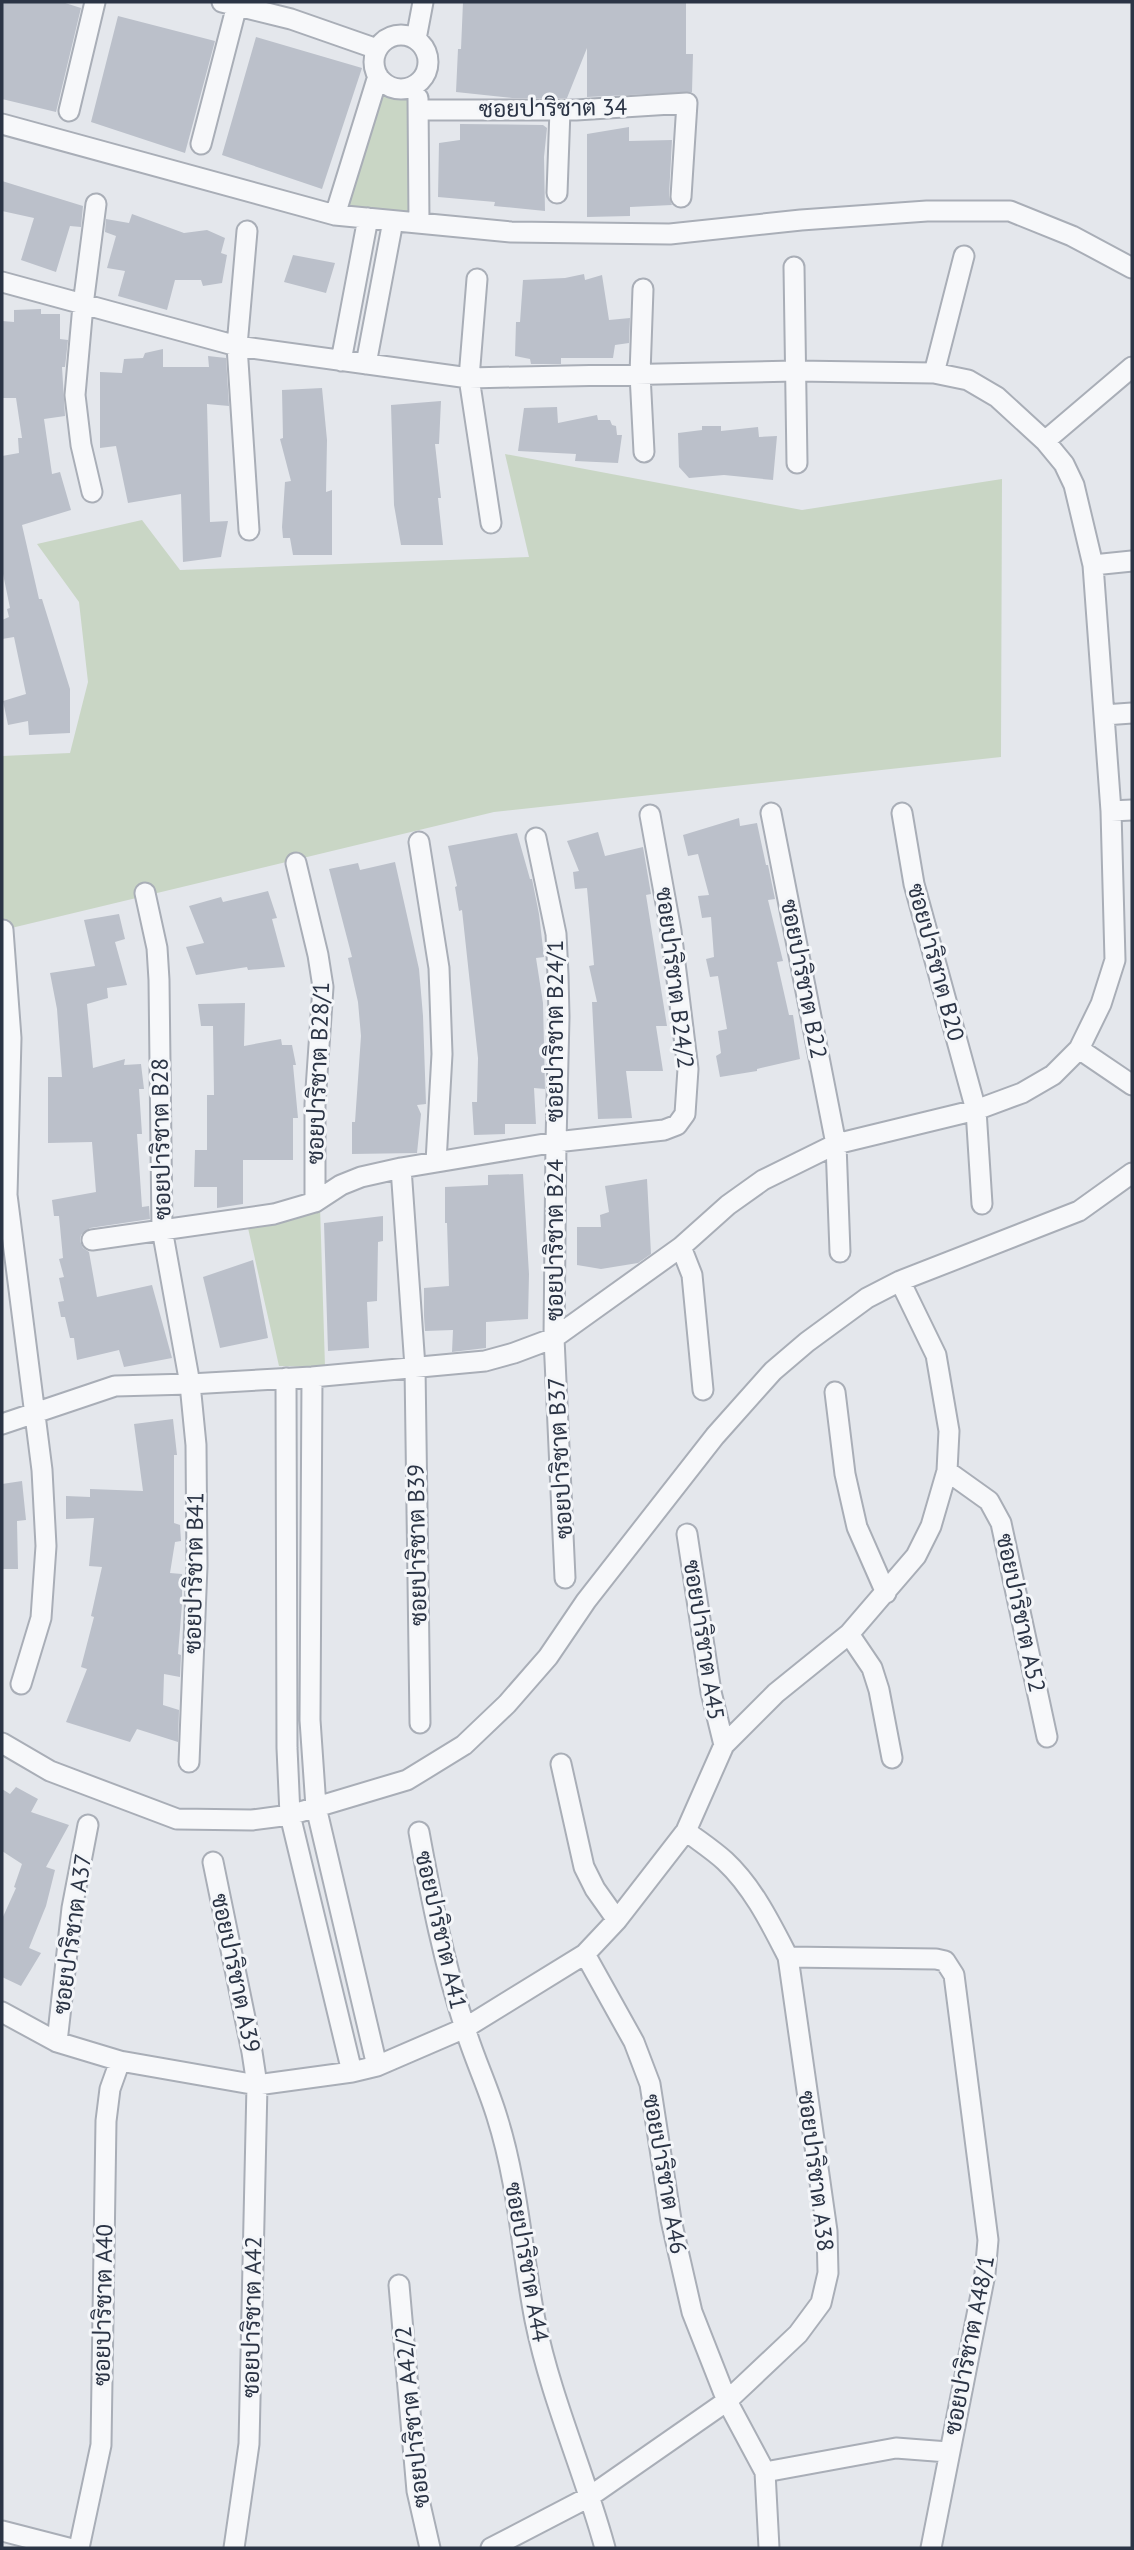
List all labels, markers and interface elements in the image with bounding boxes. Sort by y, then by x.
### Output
street label: ซอยปาริชาต 34 [479,92,628,123]
street label: ซอยปาริชาต B20 [902,880,971,1044]
street label: ซอยปาริชาต B24/2 [650,886,701,1070]
street label: ซอยปาริชาต B22 [775,897,834,1061]
street label: ซอยปาริชาต B24/1 [540,940,569,1122]
street label: ซอยปาริชาต B28/1 [300,981,335,1165]
street label: ซอยปาริชาต B28 [145,1058,176,1220]
street label: ซอยปาริชาต B24 [540,1159,569,1321]
street label: ซอยปาริชาต B37 [541,1376,578,1540]
street label: ซอยปาริชาต B39 [401,1464,432,1626]
street label: ซอยปาริชาต B41 [178,1492,209,1654]
street label: ซอยปาริชาต A52 [990,1531,1053,1695]
street label: ซอยปาริชาต A45 [678,1558,731,1722]
street label: ซอยปาริชาต A41 [409,1848,474,2012]
street label: ซอยปาริชาต A37 [46,1852,97,2016]
street label: ซอยปาริชาต A39 [205,1891,268,2055]
street label: ซอยปาริชาต A38 [792,2089,841,2253]
street label: ซอยปาริชาต A46 [637,2092,694,2256]
street label: ซอยปาริชาต A44 [499,2180,556,2345]
street label: ซอยปาริชาต A40 [87,2224,118,2386]
street label: ซอยปาริชาต A42 [236,2236,267,2398]
street label: ซอยปาริชาต A48/1 [937,2253,1000,2437]
street label: ซอยปาริชาต A42/2 [388,2325,435,2509]

